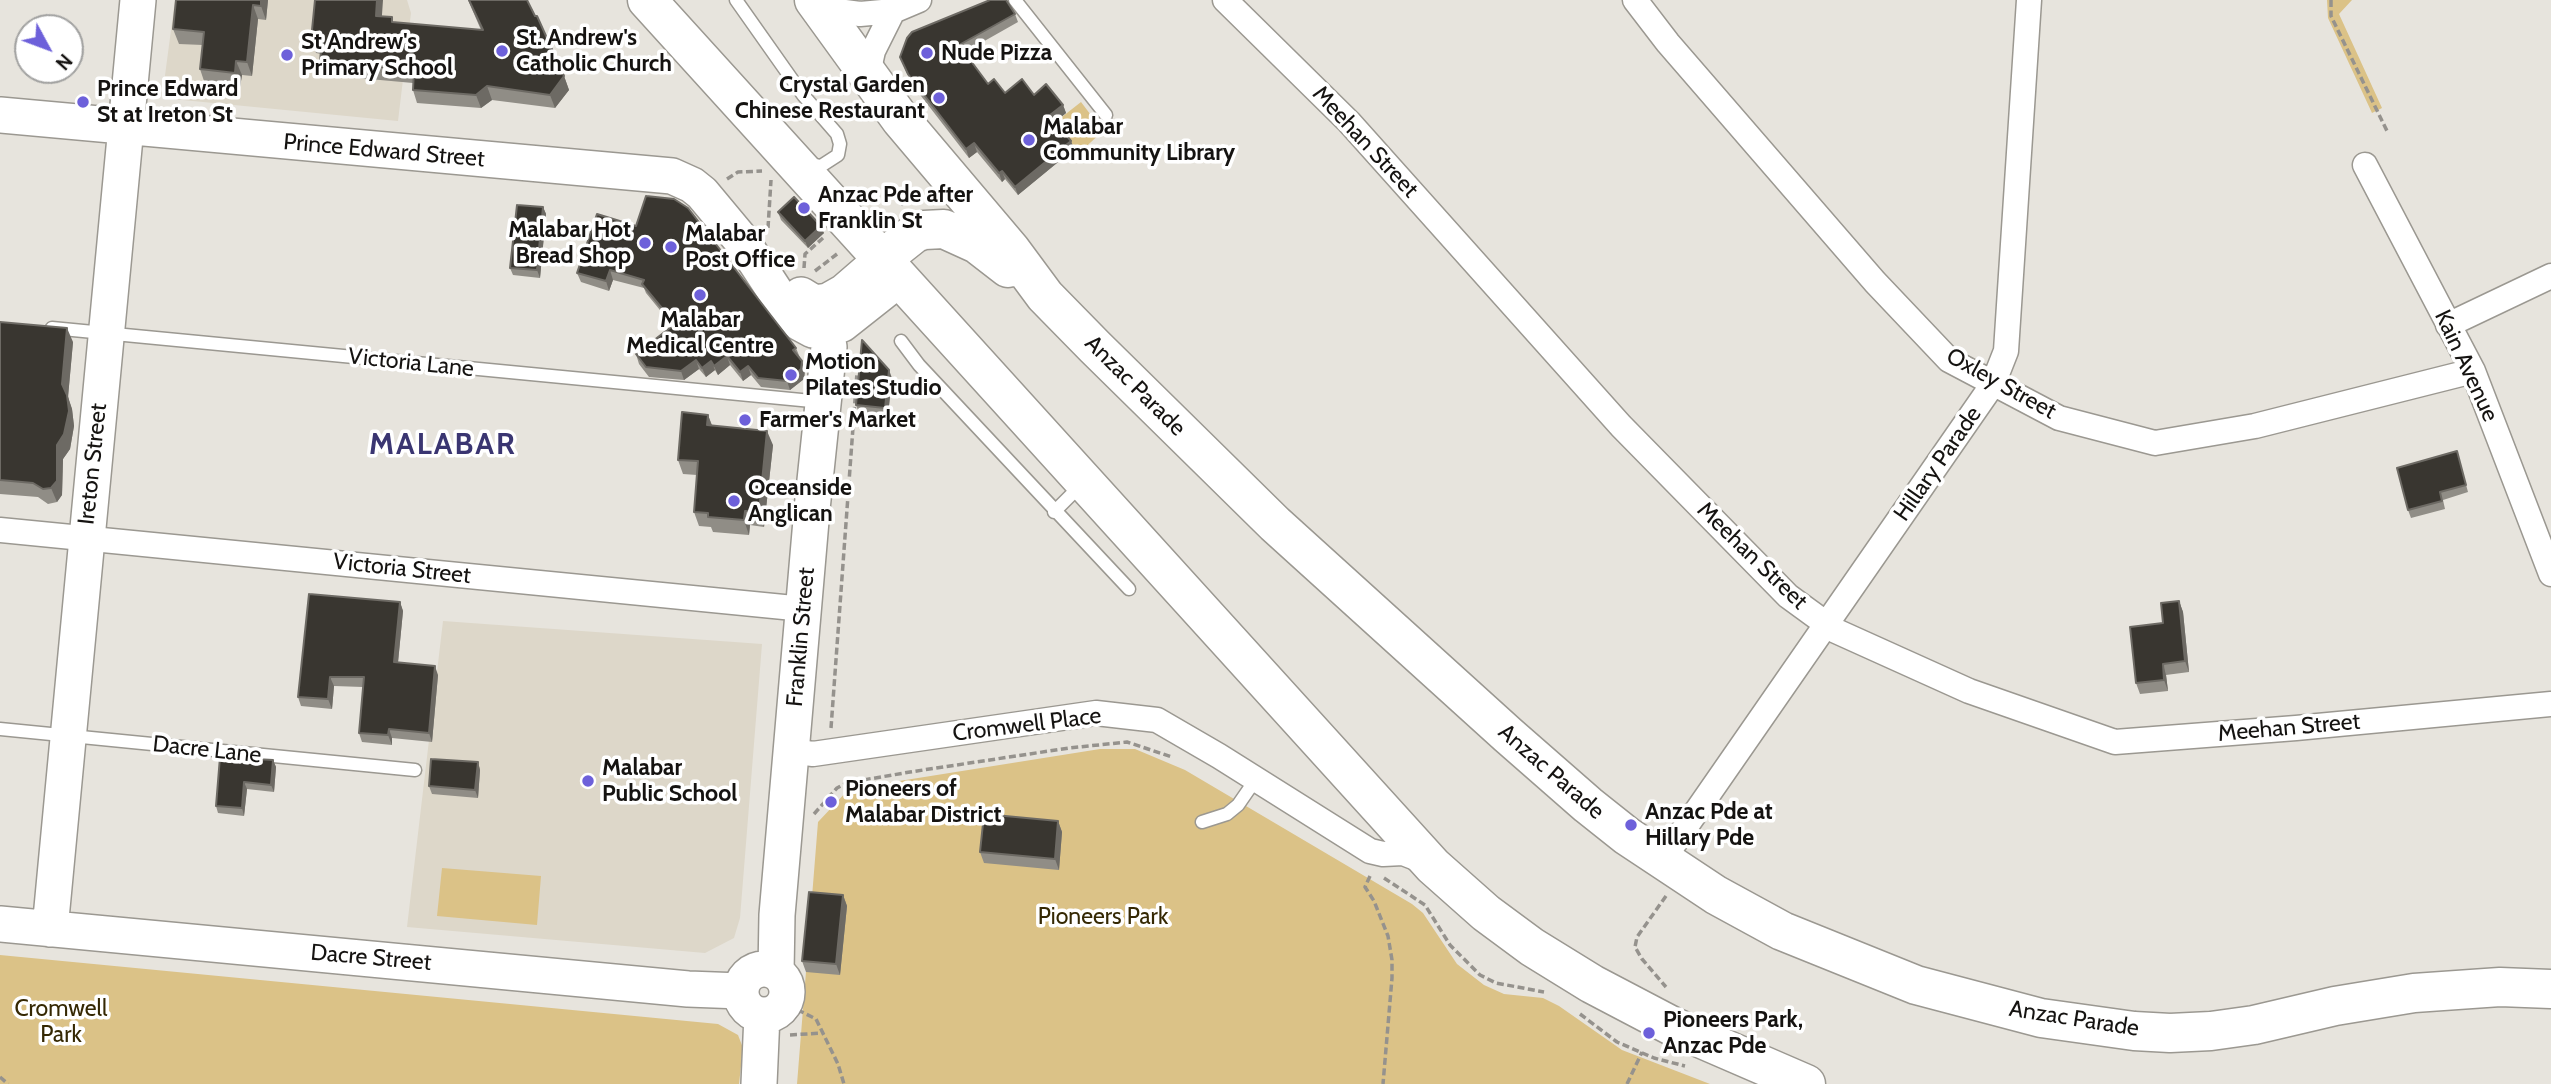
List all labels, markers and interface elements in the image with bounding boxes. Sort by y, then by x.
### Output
north arrow [14,14,84,84]
place label: St. Andrew's Catholic Church [516,24,672,78]
place label: St Andrew's Primary School [301,28,453,82]
place label: Nude Pizza [941,39,1052,67]
marker: St. Andrew's Catholic Church [494,43,510,59]
marker: Nude Pizza [919,45,935,61]
marker: St Andrew's Primary School [279,47,295,63]
text: N [51,49,77,74]
place label: Crystal Garden Chinese Restaurant [735,71,925,125]
place label: Prince Edward St at Ireton St [97,75,238,129]
street label: Meehan Street [1306,80,1424,204]
marker: Crystal Garden Chinese Restaurant [931,90,947,106]
marker: Prince Edward St at Ireton St [75,94,91,110]
place label: Malabar Community Library [1043,113,1235,167]
street label: Prince Edward Street [282,128,486,174]
marker: Malabar Community Library [1021,132,1037,148]
place label: Anzac Pde after Franklin St [818,181,973,235]
marker: Anzac Pde after Franklin St [796,200,812,216]
place label: Malabar Hot Bread Shop [508,216,631,270]
place label: Malabar Post Office [685,220,795,274]
marker: Malabar Hot Bread Shop [637,235,653,251]
marker: Malabar Post Office [663,239,679,255]
marker: Malabar Medical Centre [692,287,708,303]
place label: Malabar Medical Centre [626,306,774,360]
street label: Kain Avenue [2428,306,2504,426]
street label: Anzac Parade [1079,330,1191,442]
street label: Victoria Lane [347,343,475,383]
street label: Oxley Street [1941,343,2061,425]
place label: Motion Pilates Studio [805,348,942,402]
marker: Motion Pilates Studio [783,367,799,383]
street label: Hillary Parade [1888,401,1988,527]
street label: Ireton Street [73,402,113,526]
place label: Farmer's Market [759,406,916,434]
marker: Farmer's Market [737,412,753,428]
district label: MALABAR [370,427,516,463]
place label: Oceanside Anglican [748,474,852,528]
marker: Oceanside Anglican [726,493,742,509]
street label: Meehan Street [1691,497,1813,615]
street label: Victoria Street [332,548,472,590]
street label: Franklin Street [781,566,821,708]
street label: Cromwell Place [951,702,1103,748]
street label: Meehan Street [2217,708,2361,748]
street label: Anzac Parade [1492,719,1610,825]
street label: Dacre Lane [151,731,263,769]
place label: Malabar Public School [602,754,737,808]
marker: Malabar Public School [580,773,596,789]
place label: Pioneers of Malabar District [845,775,1001,829]
marker: Pioneers of Malabar District [823,794,839,810]
place label: Anzac Pde at Hillary Pde [1645,798,1773,852]
marker: Anzac Pde at Hillary Pde [1623,817,1639,833]
park label: Pioneers Park [1038,903,1168,931]
street label: Dacre Street [310,939,432,977]
park label: Cromwell Park [15,995,107,1049]
street label: Anzac Parade [2007,995,2141,1043]
place label: Pioneers Park, Anzac Pde [1663,1006,1803,1060]
marker: Pioneers Park, Anzac Pde [1641,1025,1657,1041]

